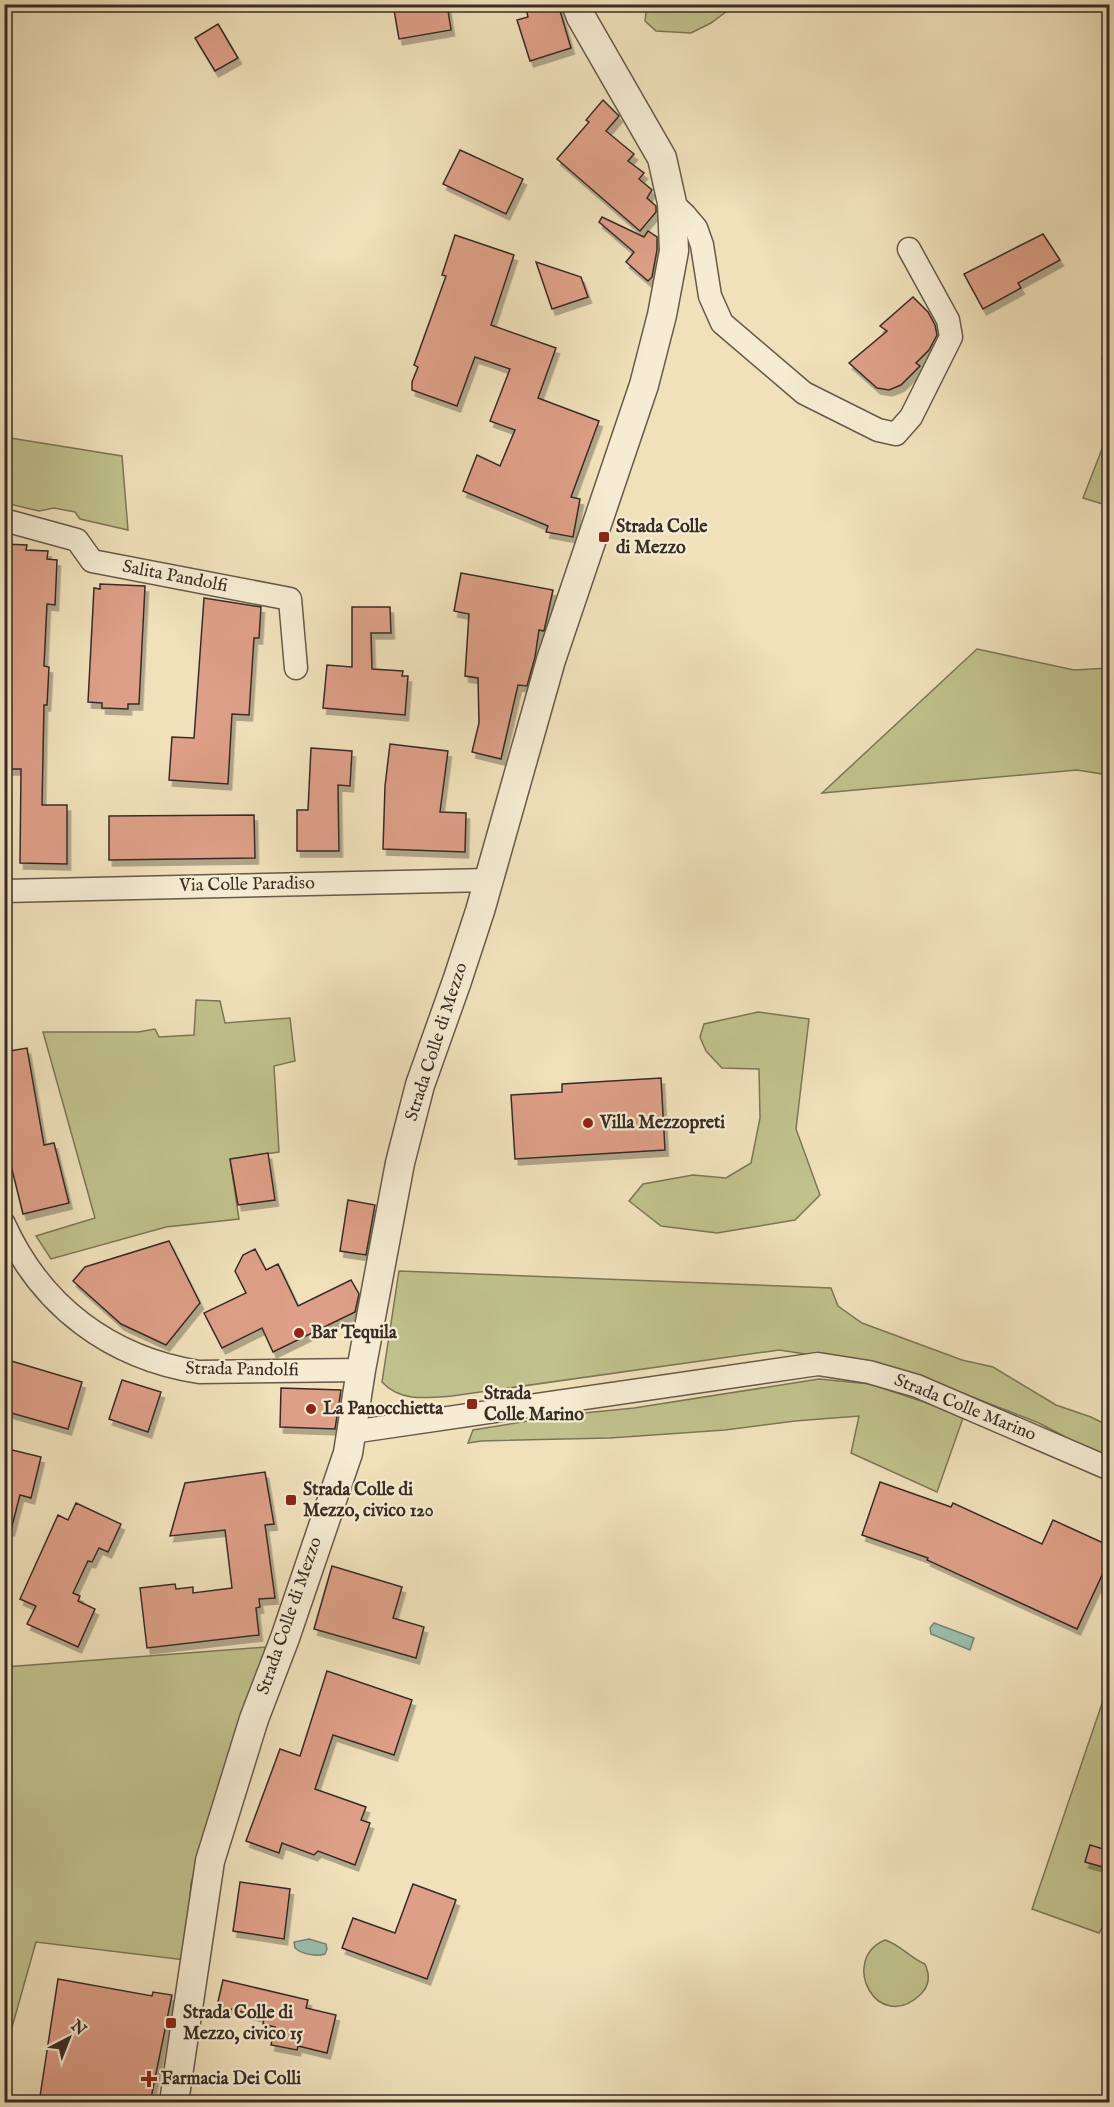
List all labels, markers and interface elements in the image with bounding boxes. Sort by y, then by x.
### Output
place label: Strada Colle di Mezzo [616,516,708,560]
marker: Strada Colle di Mezzo [597,530,611,544]
street label: Salita Pandolfi [120,556,230,598]
street label: Via Colle Paradiso [178,872,315,898]
street label: Strada Colle di Mezzo [401,960,474,1124]
place label: Villa Mezzopreti [599,1112,725,1135]
marker: Villa Mezzopreti [581,1116,595,1130]
place label: Bar Tequila [311,1322,398,1345]
marker: Bar Tequila [292,1326,306,1340]
street label: Strada Pandolfi [185,1358,299,1382]
street label: Strada Colle Marino [891,1369,1040,1447]
place label: Strada Colle Marino [484,1383,584,1427]
marker: Strada Colle Marino [465,1397,479,1411]
place label: La Panocchietta [323,1398,444,1421]
marker: La Panocchietta [304,1402,318,1416]
place label: Strada Colle di Mezzo, civico 120 [303,1479,434,1523]
marker: Strada Colle di Mezzo, civico 120 [284,1493,298,1507]
street label: Strada Colle di Mezzo [252,1534,328,1698]
place label: Strada Colle di Mezzo, civico 15 [183,2002,303,2046]
north arrow [39,2008,99,2068]
text: N [65,2016,90,2041]
marker: Strada Colle di Mezzo, civico 15 [164,2016,178,2030]
place label: Farmacia Dei Colli [161,2068,301,2091]
marker: Farmacia Dei Colli [142,2072,156,2086]

